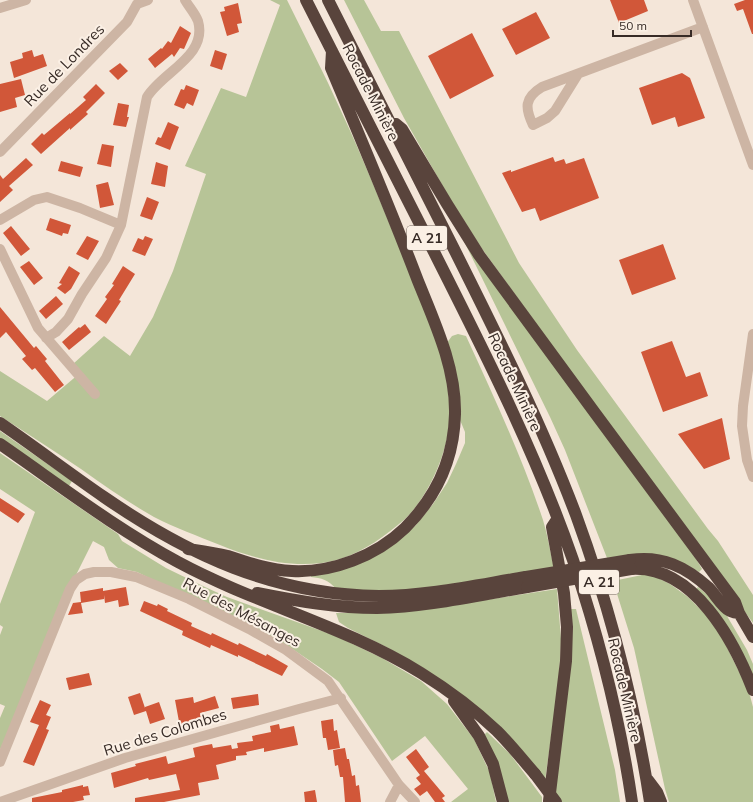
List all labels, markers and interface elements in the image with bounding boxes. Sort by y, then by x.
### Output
scale bar [613,12,691,38]
text: 50 m [619,18,647,33]
street label: Rue de Londres [20,20,108,110]
street label: Rocade Minière [338,40,404,144]
road number: A 21 [407,226,447,250]
street label: Rocade Minière [484,330,546,434]
road number: A 21 [579,570,619,594]
street label: Rue des Mésanges [180,573,304,651]
street label: Rocade Minière [604,636,646,744]
street label: Rue des Colombes [101,704,229,760]

